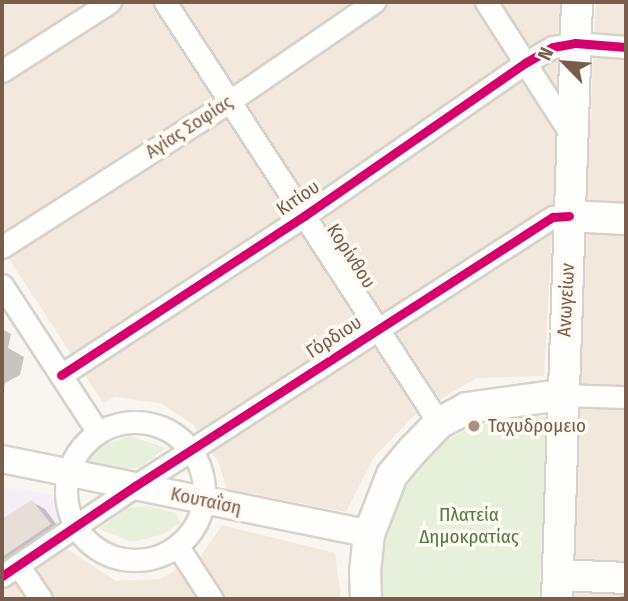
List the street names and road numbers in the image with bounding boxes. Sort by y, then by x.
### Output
street label: Αγίας Σοφίας [141,90,237,164]
street label: Κιτίου [272,175,324,221]
street label: Κορίνθου [322,219,380,293]
street label: Ανωγείων [553,262,579,338]
street label: Γόρδιου [302,311,366,363]
street label: Κουταΐση [169,482,243,520]

